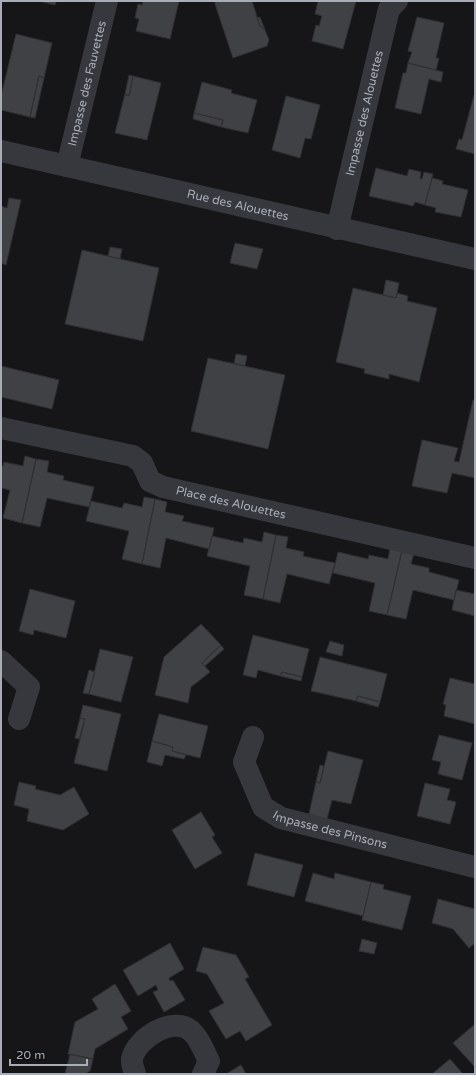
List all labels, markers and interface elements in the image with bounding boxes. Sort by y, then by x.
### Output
street label: Impasse des Fauvettes [65,19,109,148]
street label: Impasse des Alouettes [343,49,386,177]
street label: Rue des Alouettes [186,187,290,223]
street label: Place des Alouettes [175,483,287,522]
street label: Impasse des Pinsons [270,808,389,852]
scale bar [10,1041,87,1067]
text: 20 m [16,1048,45,1062]

